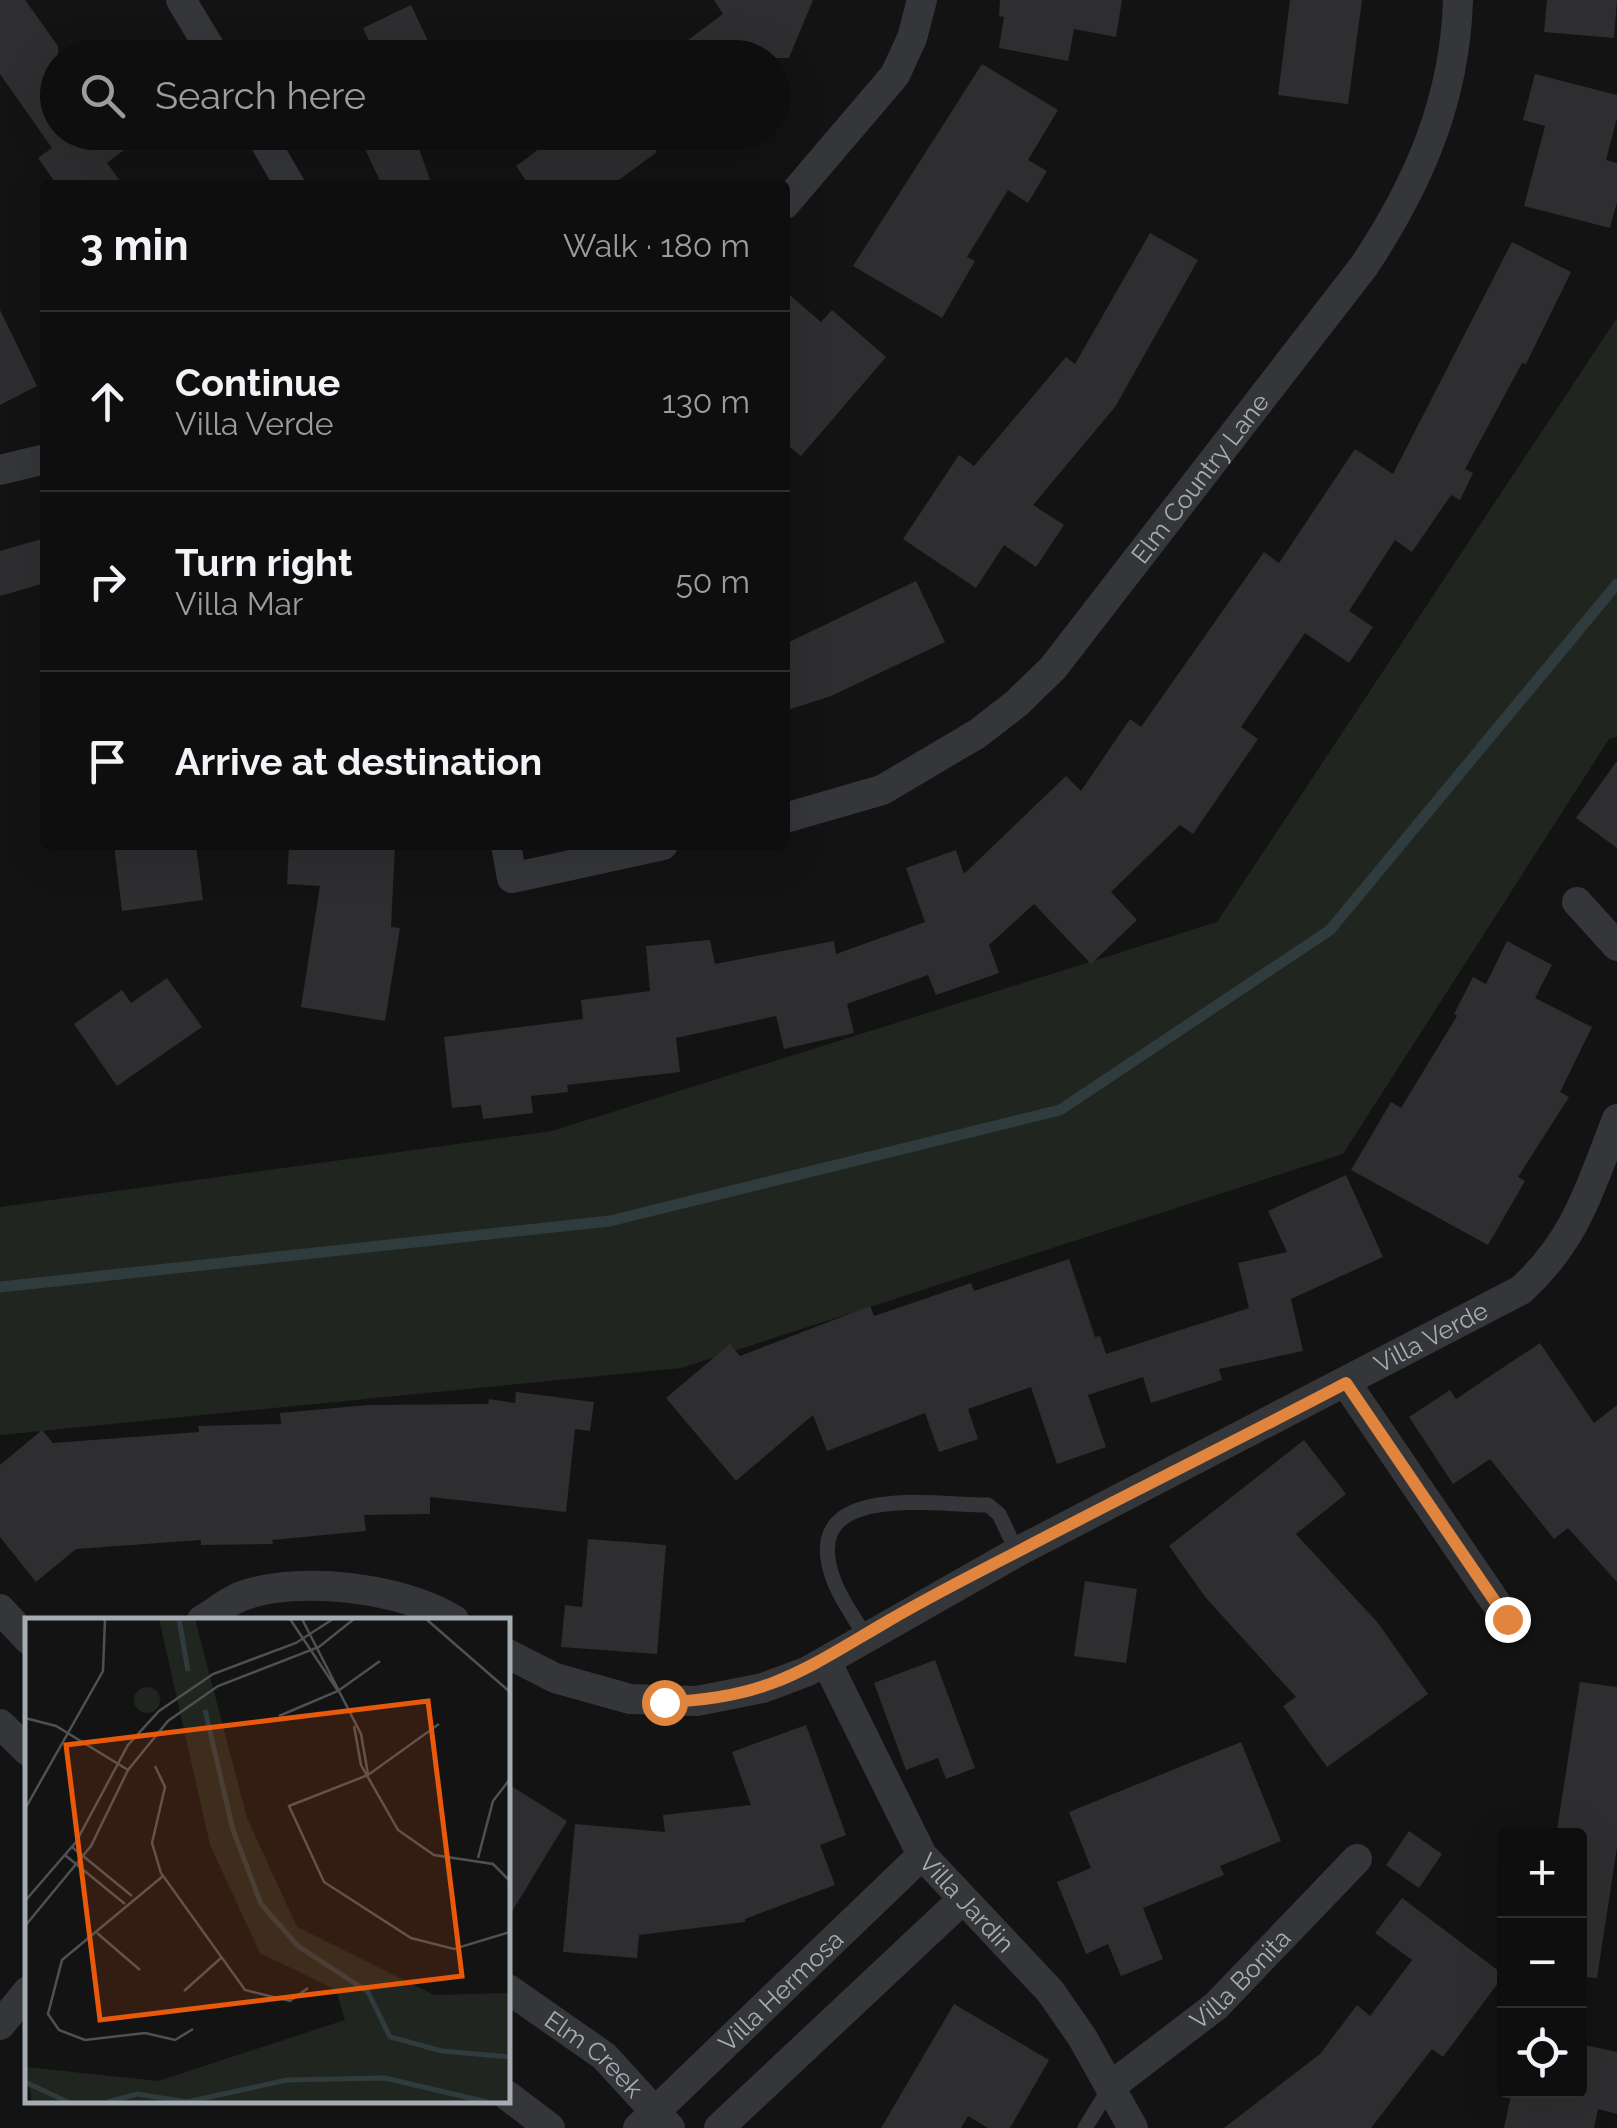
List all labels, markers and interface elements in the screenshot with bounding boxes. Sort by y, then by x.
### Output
search box [40,40,790,150]
icon: search [75,68,130,123]
text: Search here [155,73,366,118]
text: 3 min [80,221,189,270]
text: Walk · 180 m [563,227,750,264]
text: Continue [175,360,340,405]
icon: ahead [80,374,135,429]
text: 130 m [662,383,750,420]
street label: Elm Country Lane [1125,387,1275,569]
text: Villa Verde [175,405,333,442]
text: Turn right [175,540,352,585]
icon: right [80,554,135,609]
text: 50 m [675,563,750,600]
text: Villa Mar [175,585,303,622]
icon: arrive [80,734,135,789]
text: Arrive at destination [175,739,542,784]
street label: Villa Verde [1369,1295,1493,1379]
route end [1485,1597,1531,1643]
inset map [25,1618,510,2103]
route start [642,1680,688,1726]
map controls [1497,1828,1587,2098]
button: + [1497,1828,1587,1918]
street label: Villa Jardin [913,1847,1021,1958]
button: − [1497,1918,1587,2008]
street label: Villa Bonita [1184,1923,1297,2035]
street label: Villa Hermosa [712,1924,849,2058]
street label: Elm Creek [539,2004,650,2104]
button: locate [1497,2008,1587,2098]

